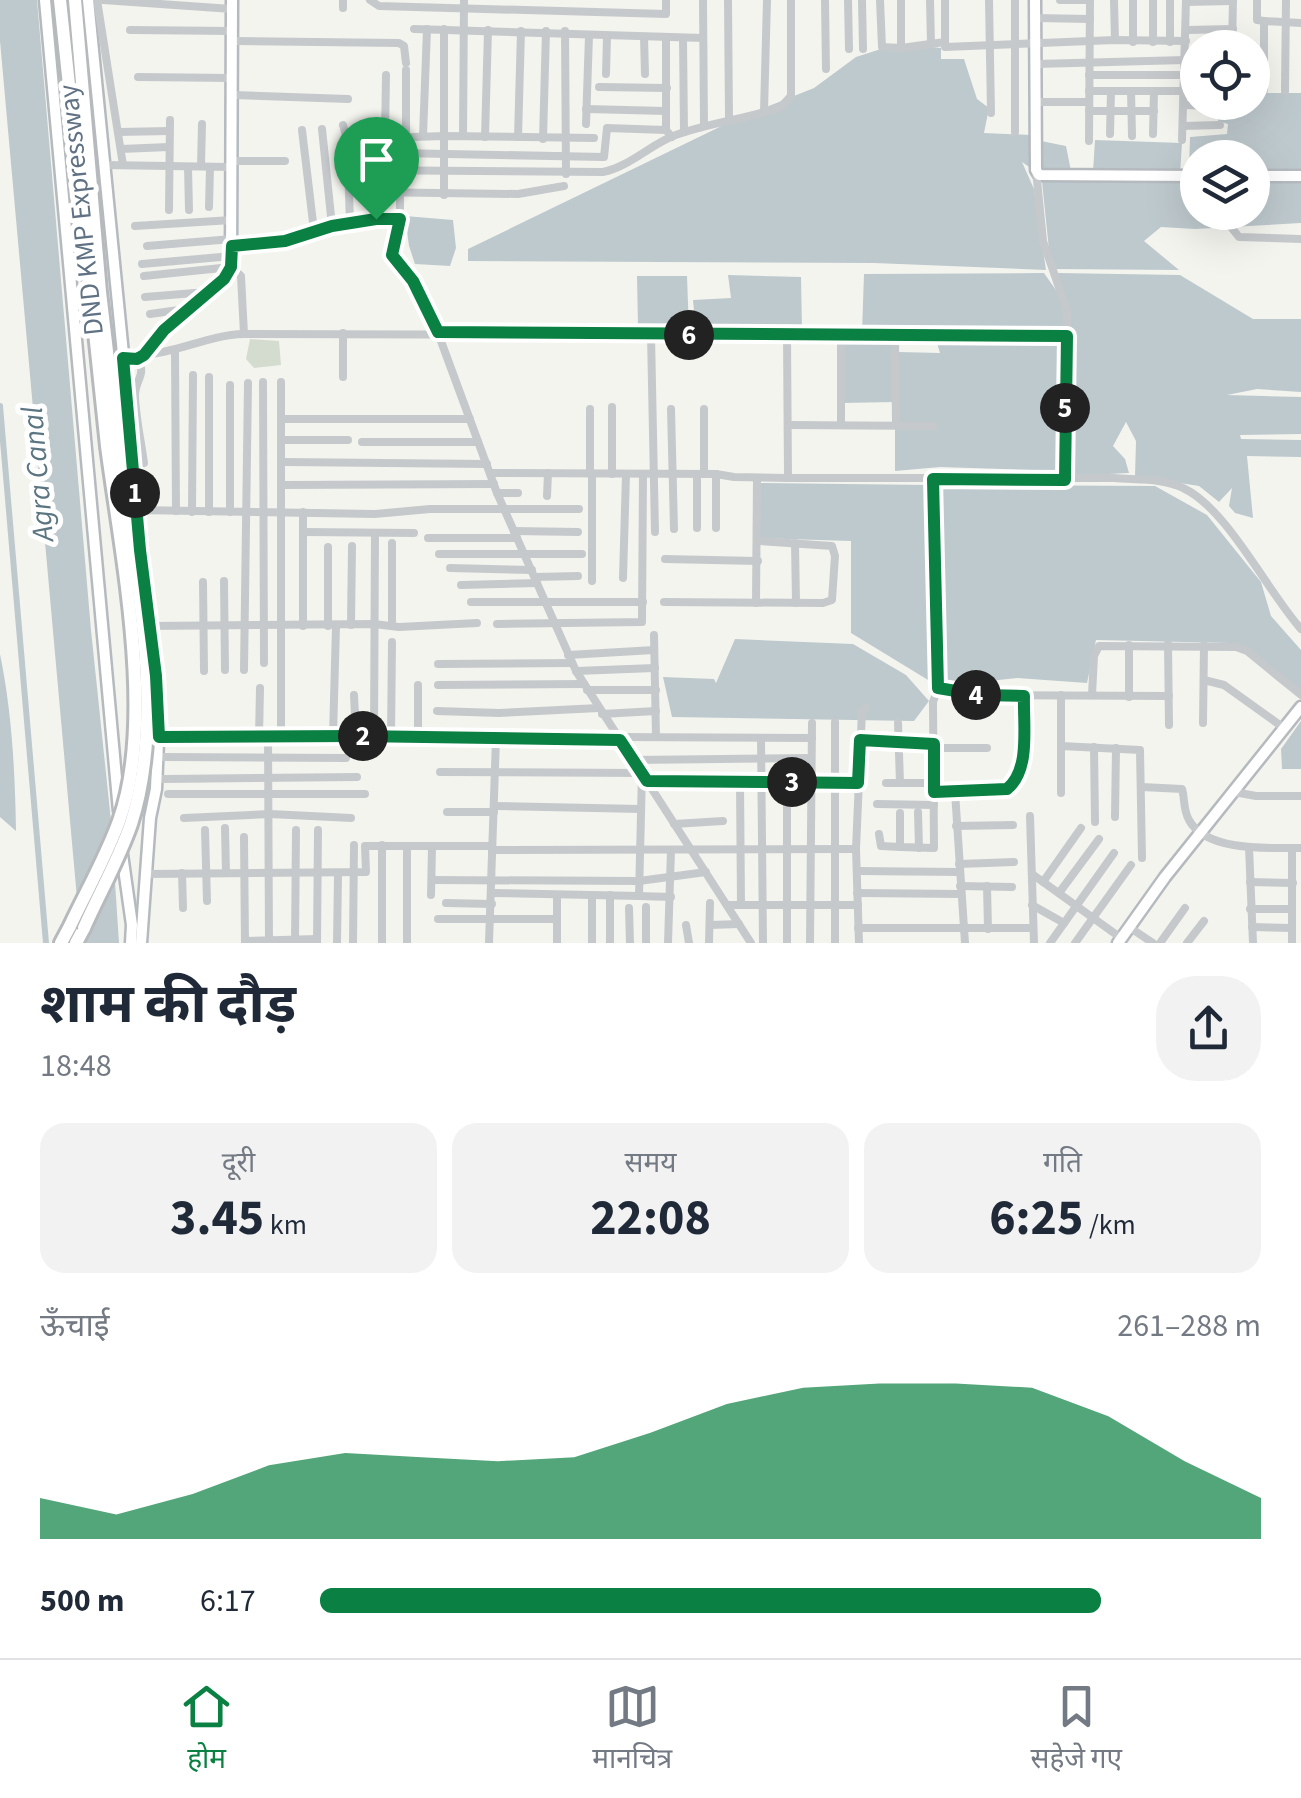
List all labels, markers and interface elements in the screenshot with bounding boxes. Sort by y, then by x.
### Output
map controls [1180,30,1270,230]
button: locate [1180,30,1270,120]
street label: DND KMP Expressway [48,83,114,337]
pin [334,117,419,220]
icon: arrive [349,132,404,187]
button: layers [1180,140,1270,230]
pin: 6 [664,310,714,360]
text: 6 [682,315,696,355]
pin: 5 [1040,383,1090,433]
text: 5 [1058,388,1072,428]
water label: Agra Canal [11,404,65,545]
pin: 1 [110,468,160,518]
text: 1 [128,473,142,513]
pin: 4 [951,670,1001,720]
text: 4 [969,675,983,715]
pin: 2 [338,711,388,761]
text: 2 [356,716,370,756]
pin: 3 [767,757,817,807]
text: 3 [785,762,799,802]
text: शाम की दौड़ [40,966,296,1044]
button: share [1156,976,1261,1081]
text: 18:48 [40,1043,112,1089]
text: दूरी [222,1143,255,1183]
text: समय [625,1143,676,1183]
text: गति [1043,1143,1082,1183]
text: 3.45 [170,1183,264,1254]
text: 22:08 [590,1183,711,1254]
text: 6:25 [989,1183,1083,1254]
text: km [264,1205,307,1245]
text: /km [1083,1205,1136,1245]
text: ऊँचाई [40,1303,109,1349]
text: 261–288 m [1117,1303,1261,1349]
text: 500 m [40,1578,125,1624]
text: 6:17 [200,1578,256,1624]
tab: होम [179,1679,234,1779]
tab: मानचित्र [592,1679,672,1779]
tab: सहेजे गए [1030,1679,1122,1779]

